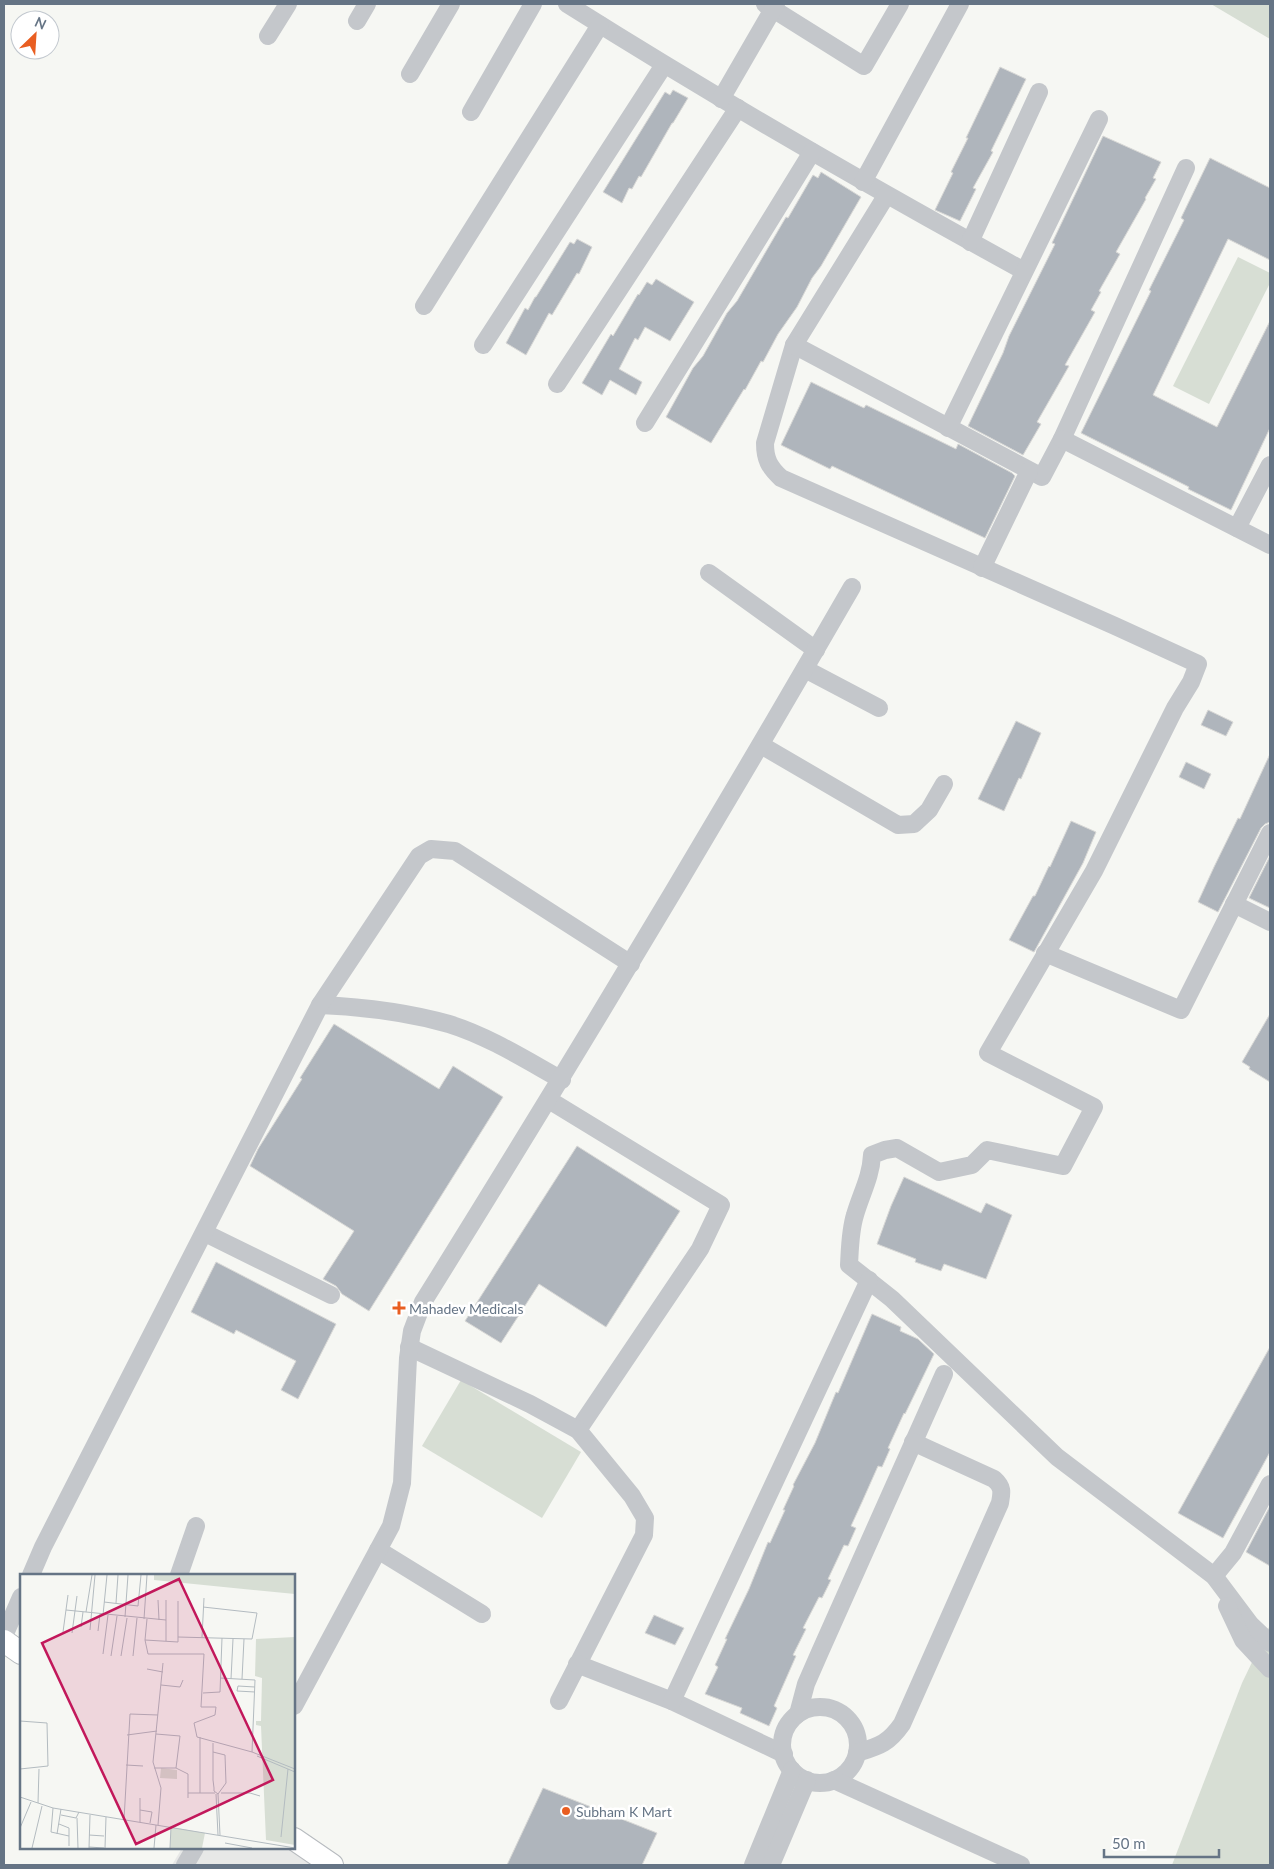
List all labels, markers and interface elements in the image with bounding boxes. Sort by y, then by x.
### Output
north arrow [10,10,60,60]
text: N [32,13,49,33]
place label: Mahadev Medicals [409,1300,523,1317]
marker: Mahadev Medicals [393,1302,405,1314]
inset map [20,1574,295,1849]
place label: Subham K Mart [576,1803,672,1820]
marker: Subham K Mart [560,1805,572,1817]
scale bar [1104,1826,1219,1858]
text: 50 m [1112,1834,1146,1852]

